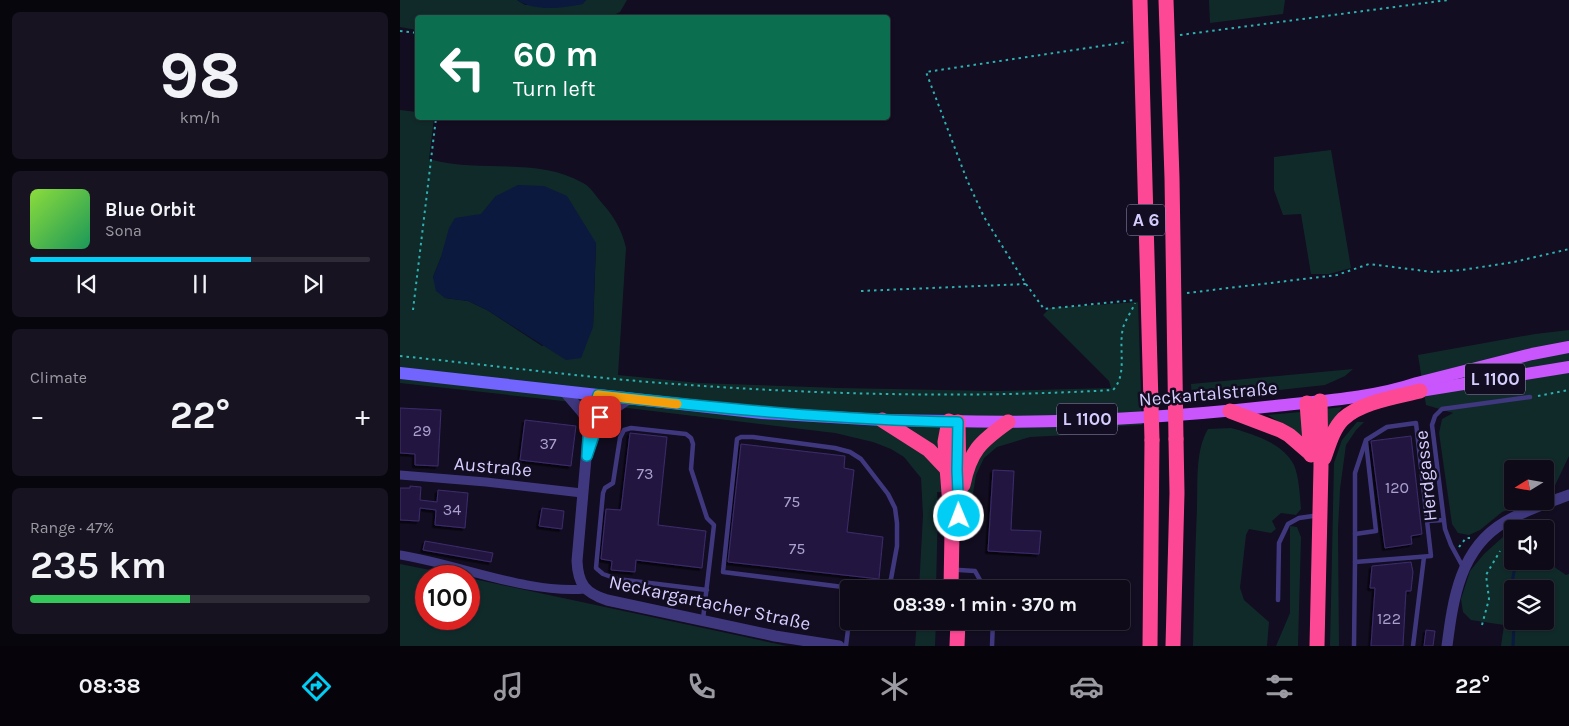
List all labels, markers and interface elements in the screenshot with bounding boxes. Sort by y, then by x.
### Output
text: 60 m [513,34,598,75]
icon: left [430,35,495,100]
text: 98 [159,37,241,113]
text: Turn left [513,76,596,102]
text: km/h [180,108,220,127]
text: Blue Orbit [105,199,196,221]
road number: A 6 [1127,204,1165,236]
text: Sona [105,221,142,240]
icon: previous [73,270,101,298]
icon: pause [186,270,214,298]
icon: next [299,270,327,298]
road number: L 1100 [1465,364,1525,394]
text: Climate [30,368,87,387]
street label: Neckartalstraße [1138,377,1278,411]
text: 22° [170,393,230,438]
pin [579,396,621,438]
text: − [30,399,45,432]
text: + [355,399,370,432]
icon: arrive [586,403,614,431]
road number: L 1100 [1057,404,1117,434]
house number: 29 [413,421,431,440]
street label: Herdgasse [1410,429,1442,523]
house number: 37 [540,434,557,453]
street label: Austraße [453,453,533,481]
north arrow [1504,460,1554,510]
map controls [1504,460,1554,630]
house number: 73 [637,464,653,483]
house number: 120 [1385,478,1409,497]
position arrow [932,489,984,541]
house number: 75 [784,492,800,511]
house number: 34 [443,500,461,519]
text: Range · 47% [30,518,114,537]
button: sound [1504,520,1554,570]
house number: 75 [789,539,805,558]
text: 235 km [30,543,167,588]
speed limit sign: 100 [415,565,480,630]
street label: Neckargartacher Straße [607,571,813,635]
button: layers [1504,580,1554,630]
text: 08:39 · 1 min · 370 m [893,594,1077,616]
house number: 122 [1377,609,1401,628]
icon: directions [299,669,334,704]
icon: music [491,669,526,704]
icon: phone [684,669,719,704]
icon: climate [877,669,912,704]
icon: car [1069,669,1104,704]
icon: filters [1262,669,1297,704]
text: 08:38 [79,673,141,699]
text: 22° [1455,673,1490,699]

